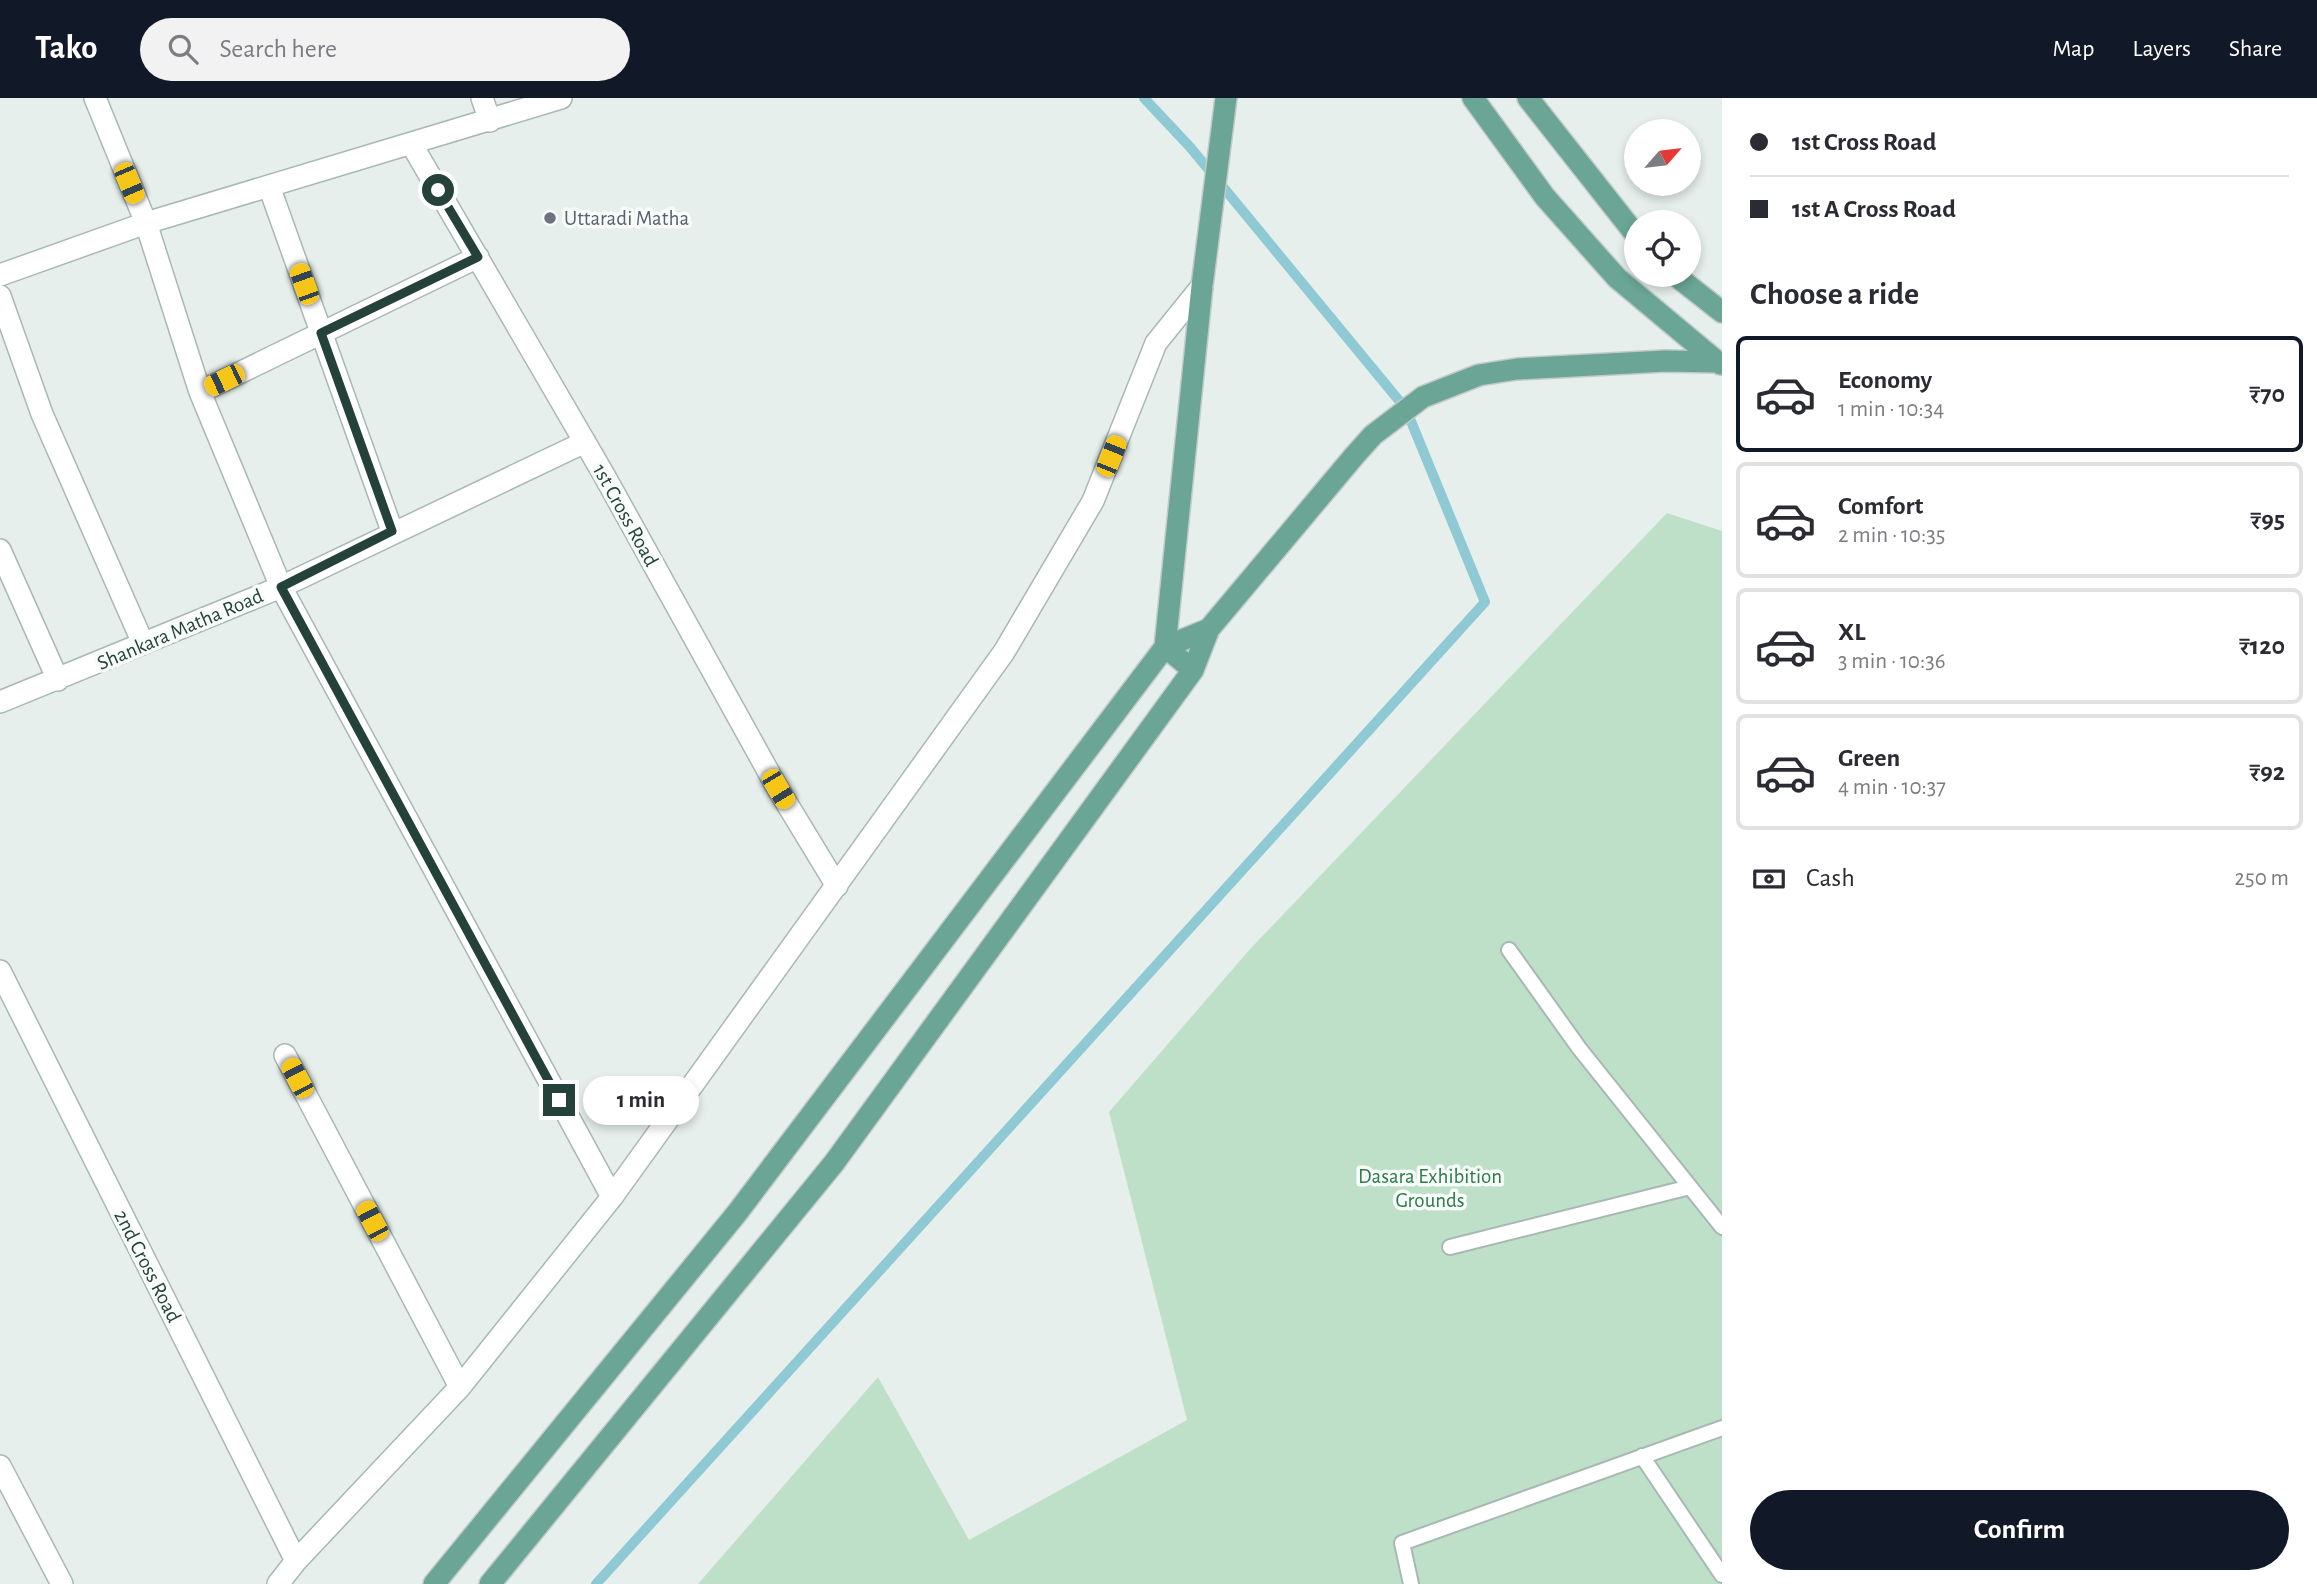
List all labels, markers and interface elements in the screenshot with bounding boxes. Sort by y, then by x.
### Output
search box [140,18,630,81]
icon: search [164,30,202,68]
text: Tako [35,32,98,65]
text: Search here [220,36,337,62]
text: Map [2052,37,2094,61]
text: Layers [2132,37,2191,61]
text: Share [2229,37,2282,61]
north arrow [1624,119,1701,196]
map controls [1624,119,1701,287]
text: 1st Cross Road [1792,129,1936,155]
car [112,160,147,206]
route start [422,174,454,206]
text: 1st A Cross Road [1792,196,1956,222]
place label: Uttaradi Matha [564,208,689,229]
marker: Uttaradi Matha [542,210,558,226]
button: locate [1624,210,1701,287]
car [287,261,322,307]
text: Choose a ride [1750,278,1919,310]
car [201,361,248,399]
icon: car [1754,363,1817,426]
text: Economy [1838,367,1932,393]
text: ₹70 [2249,381,2285,407]
text: 1 min · 10:34 [1838,398,1944,421]
car [1094,433,1129,479]
street label: 1st Cross Road [589,461,662,570]
icon: car [1754,489,1817,552]
text: Comfort [1838,493,1923,519]
text: ₹95 [2250,507,2285,533]
text: 2 min · 10:35 [1838,524,1945,547]
street label: Shankara Matha Road [94,585,266,674]
icon: car [1754,615,1817,678]
text: XL [1838,619,1865,645]
text: ₹120 [2239,633,2285,659]
text: 3 min · 10:36 [1838,650,1946,673]
icon: car [1754,741,1817,804]
text: Green [1838,745,1900,771]
text: ₹92 [2249,759,2285,785]
car [759,766,798,812]
text: 4 min · 10:37 [1838,776,1946,799]
icon: cash [1750,860,1788,898]
text: Cash [1806,865,1855,891]
text: 250 m [2235,867,2289,890]
car [278,1055,317,1101]
callout: 1 min [584,1076,699,1124]
route end [543,1084,575,1116]
text: 1 min [617,1089,665,1112]
park label: Dasara Exhibition Grounds [1358,1166,1502,1211]
car [353,1198,392,1244]
street label: 2nd Cross Road [110,1207,185,1326]
button: Confirm [1750,1490,2289,1570]

